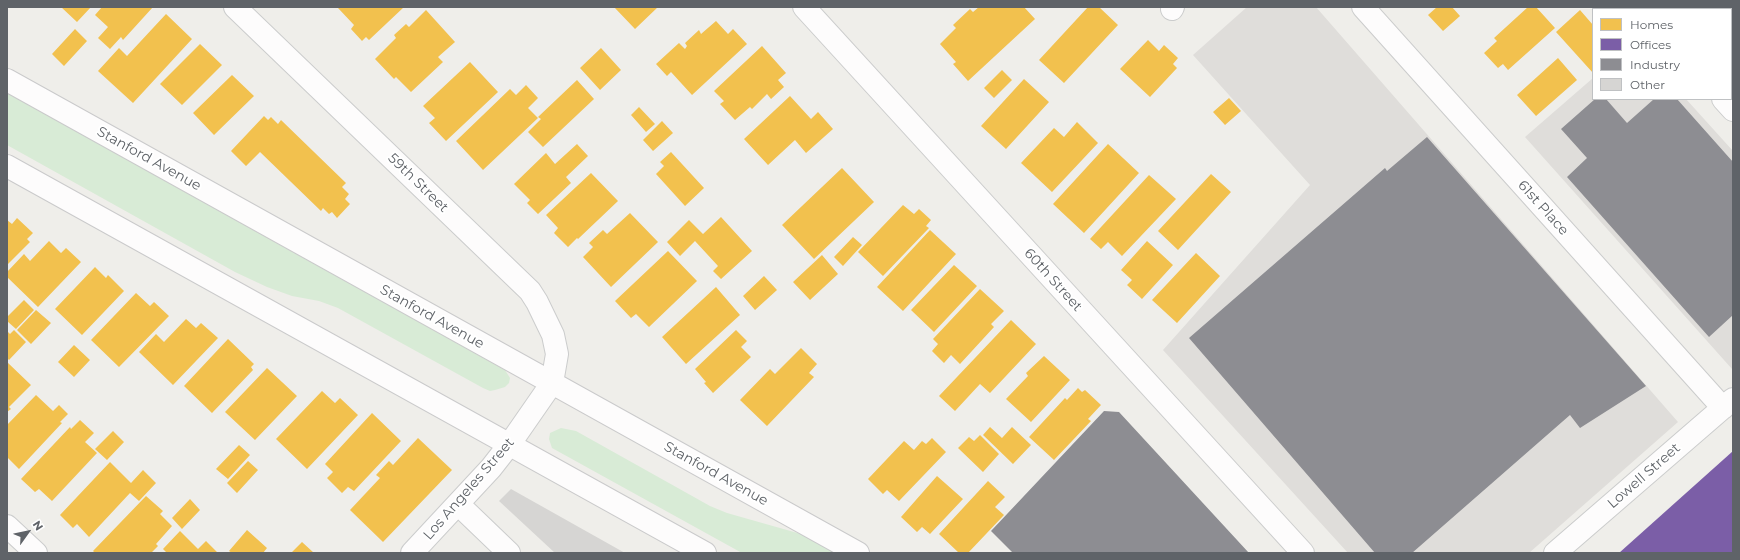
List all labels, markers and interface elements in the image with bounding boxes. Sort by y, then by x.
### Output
legend [1592,8,1732,100]
text: Homes [1630,17,1673,32]
text: Offices [1630,37,1671,52]
text: Industry [1630,57,1680,72]
text: Other [1630,77,1665,92]
street label: Stanford Avenue [94,123,204,195]
street label: 59th Street [384,150,452,216]
street label: 61st Place [1514,177,1572,239]
street label: 60th Street [1020,245,1086,315]
street label: Stanford Avenue [377,281,487,353]
street label: Los Angeles Street [420,434,518,544]
street label: Stanford Avenue [661,438,771,510]
street label: Lowell Street [1604,440,1684,512]
north arrow [8,512,48,552]
text: N [30,518,46,533]

